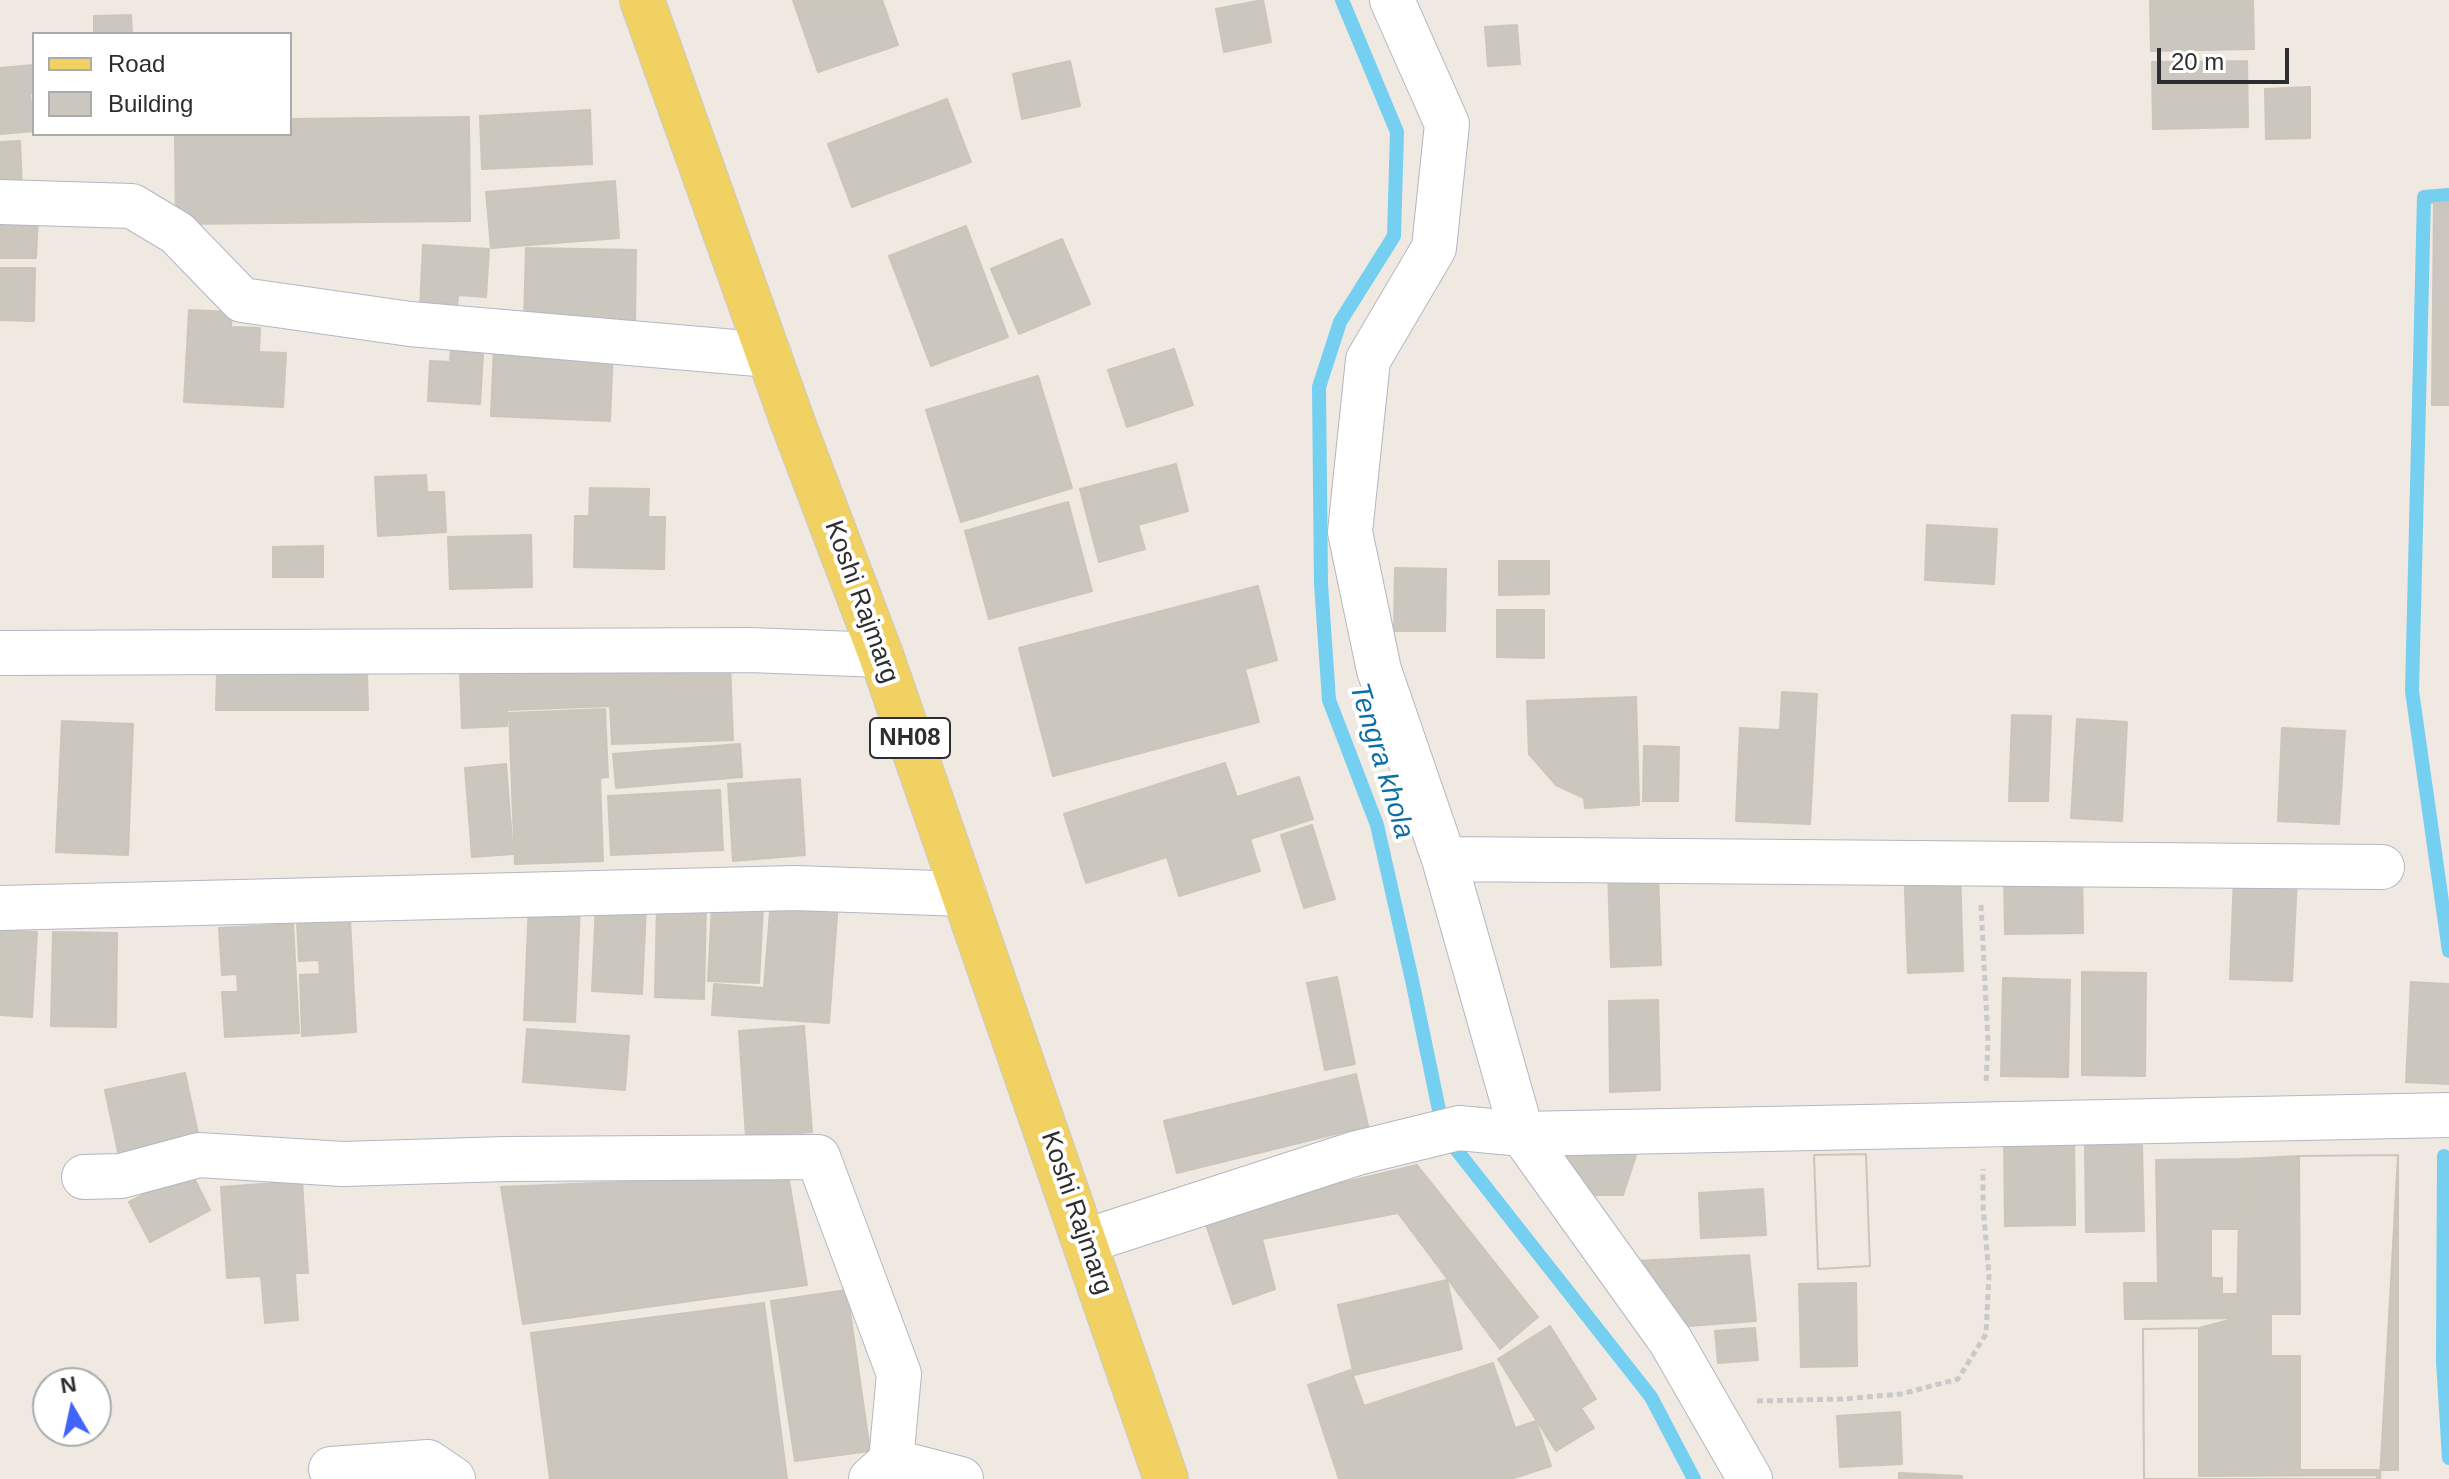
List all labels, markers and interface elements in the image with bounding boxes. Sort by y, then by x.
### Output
legend [32,32,292,136]
scale bar [2161,32,2293,82]
text: 20 m [2171,48,2224,75]
text: Road [108,50,165,77]
text: Building [108,90,193,117]
street label: Koshi Rajmarg [817,517,905,687]
water label: Tengra khola [1341,679,1421,843]
road number: NH08 [870,718,950,758]
street label: Koshi Rajmarg [1033,1127,1119,1299]
north arrow [32,1367,112,1447]
text: N [59,1371,78,1398]

